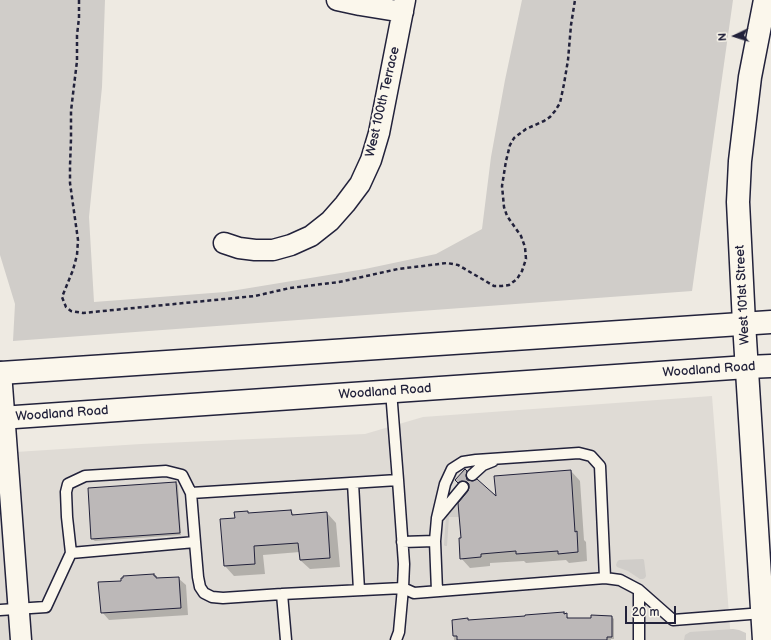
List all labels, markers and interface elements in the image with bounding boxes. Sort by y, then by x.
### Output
north arrow [715,16,755,56]
text: N [716,32,729,41]
street label: West 100th Terrace [363,45,403,159]
street label: West 101st Street [733,245,753,345]
street label: Woodland Road [662,359,756,381]
street label: Woodland Road [338,381,432,403]
street label: Woodland Road [15,403,109,425]
scale bar [627,598,678,624]
text: 20 m [632,605,659,620]

